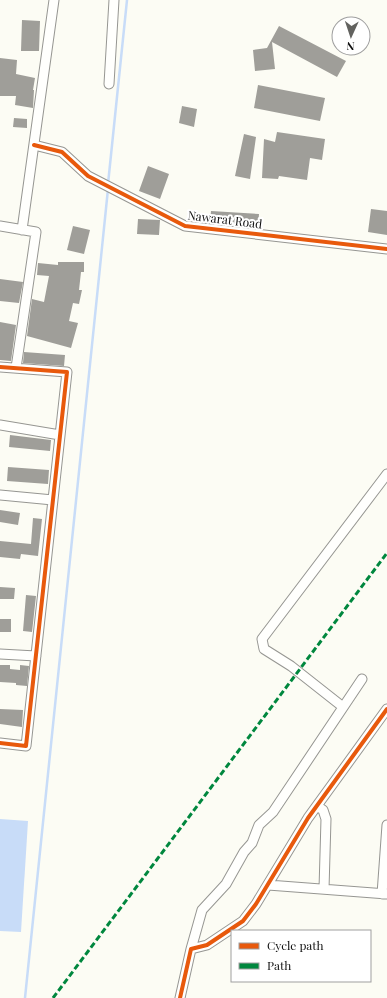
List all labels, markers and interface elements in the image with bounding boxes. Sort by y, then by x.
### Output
north arrow [331,16,371,56]
text: N [346,39,355,54]
street label: Nawarat Road [187,206,263,232]
legend [231,930,371,982]
text: Cycle path [267,937,324,953]
text: Path [267,957,291,973]

